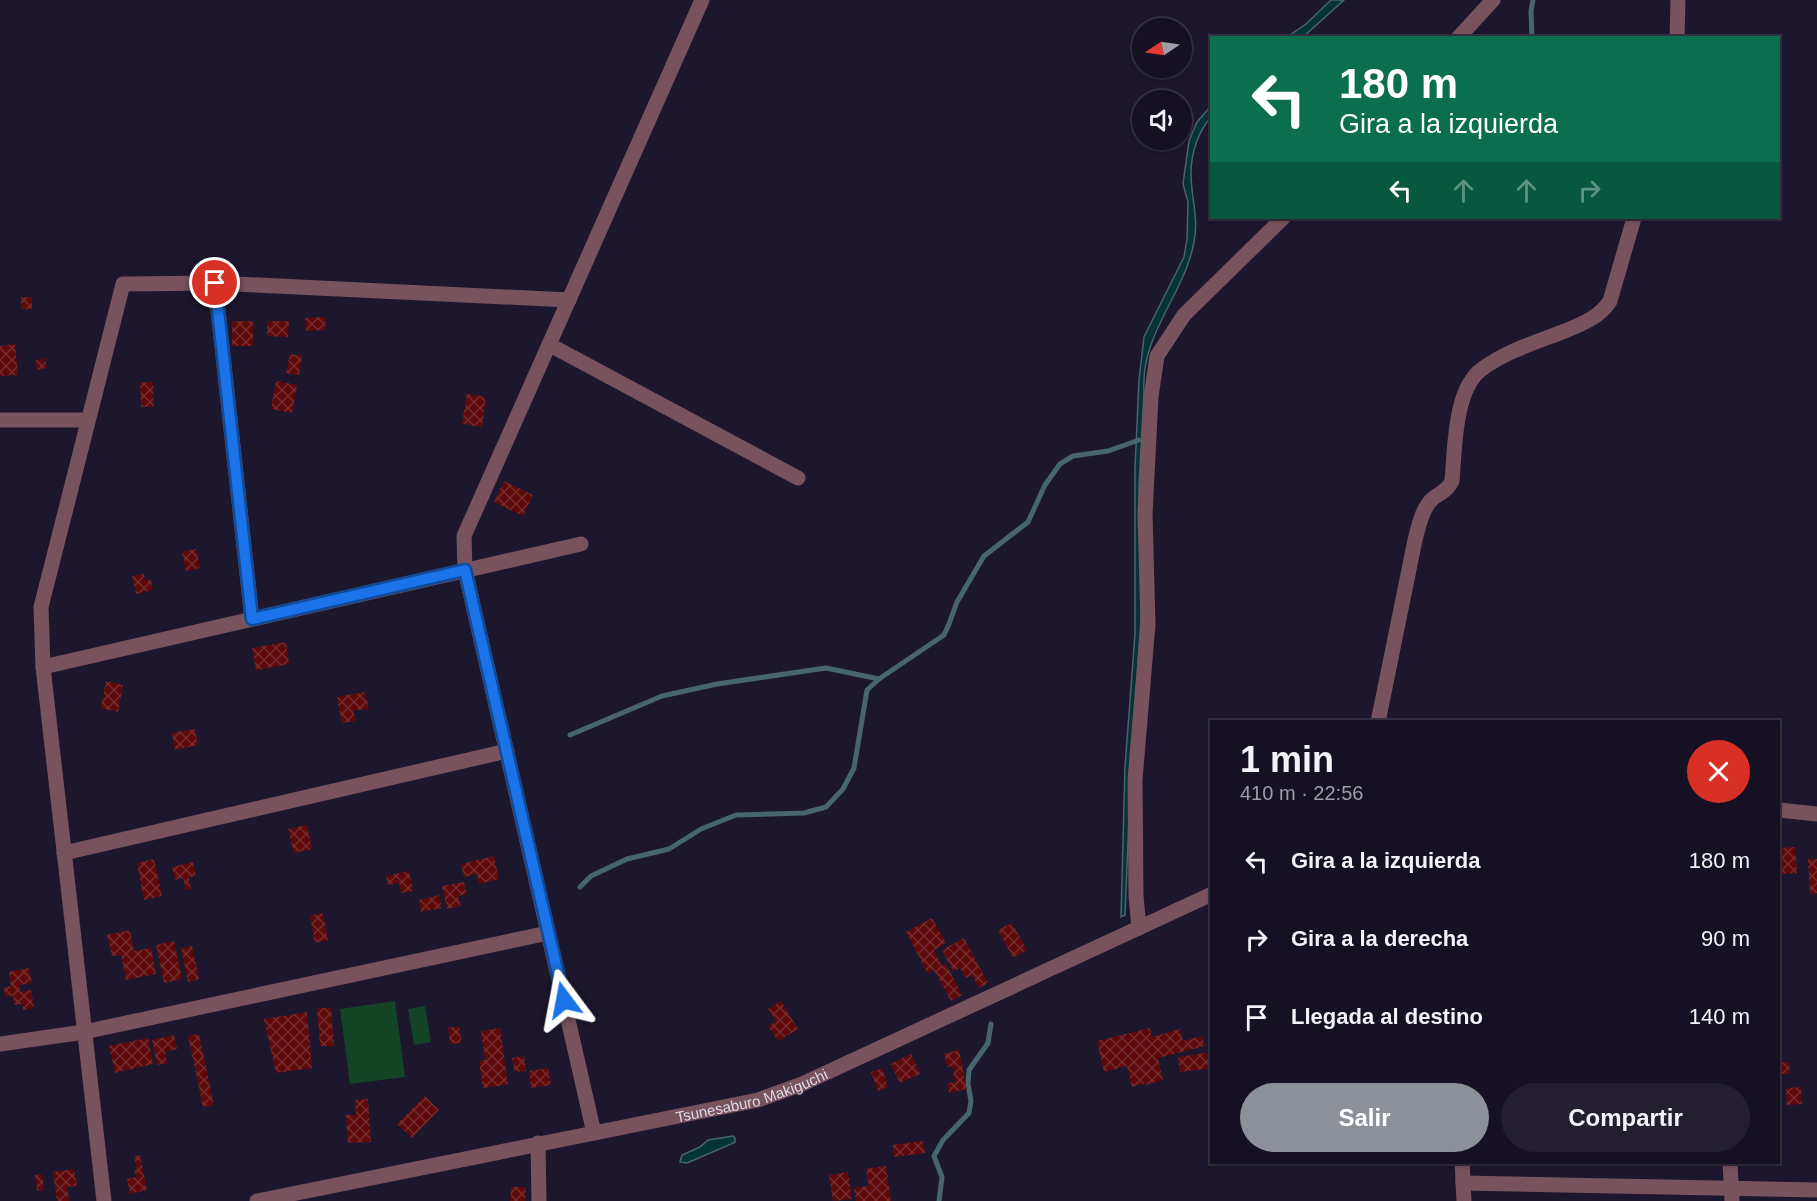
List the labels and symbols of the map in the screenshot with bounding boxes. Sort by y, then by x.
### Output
north arrow [1132,18,1192,78]
pin [189,257,240,308]
position arrow [532,968,596,1032]
street label: Tsunesaburo Makiguchi [674,1065,830,1125]

